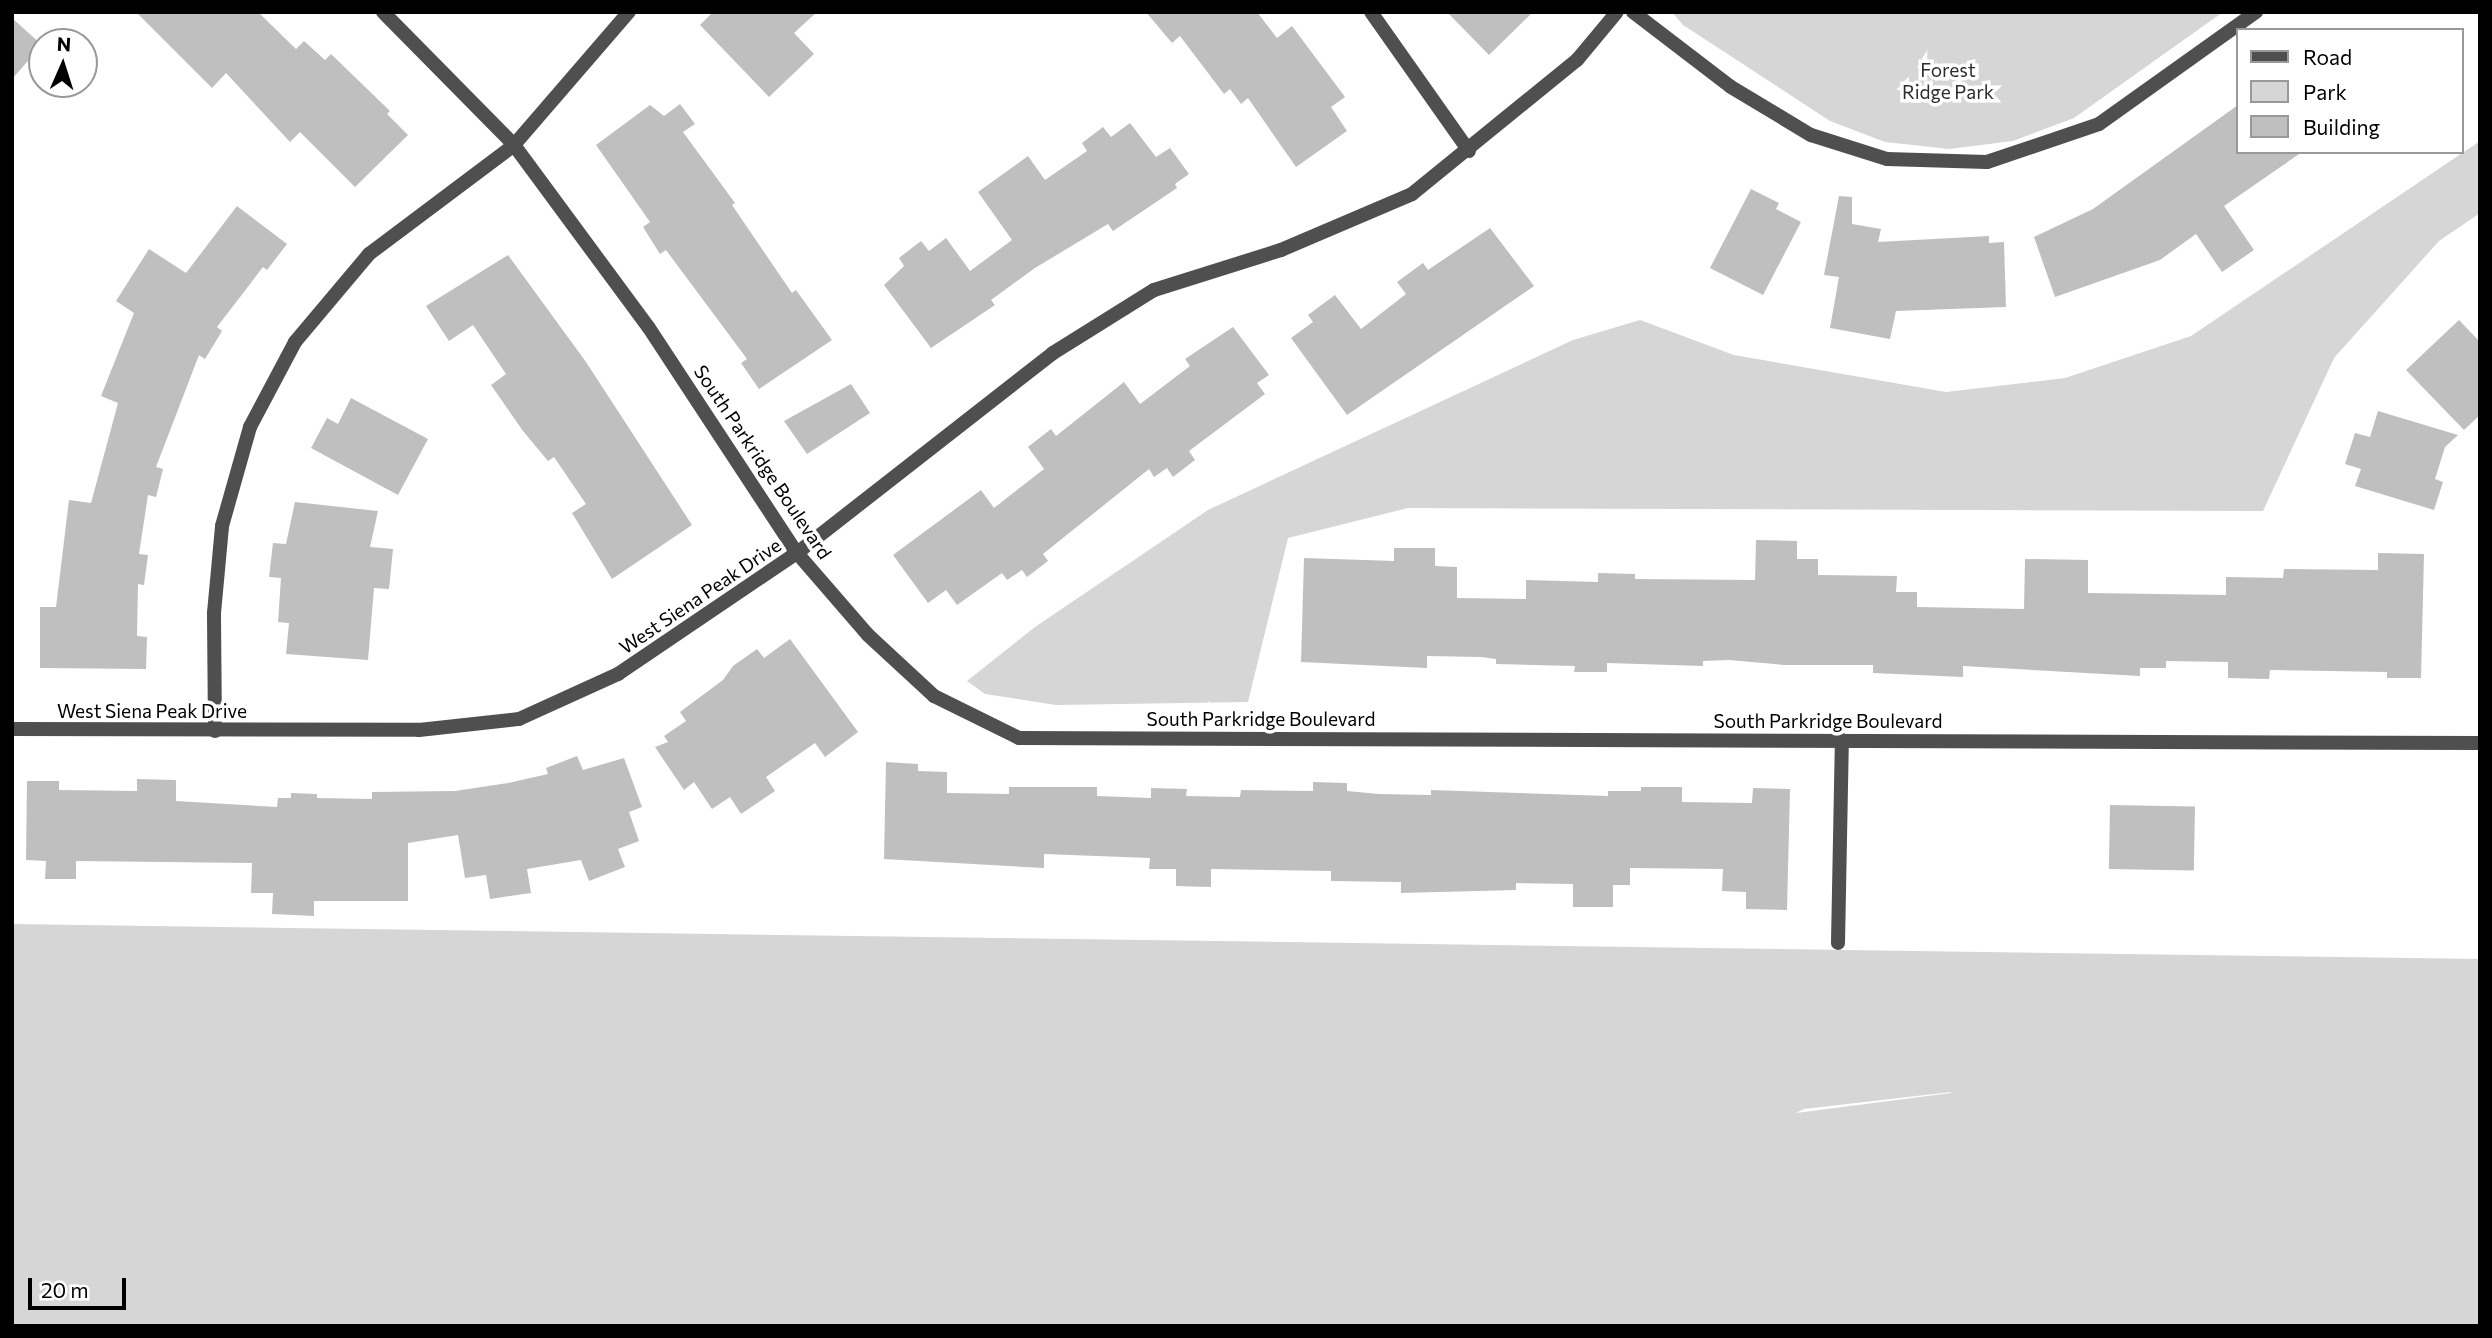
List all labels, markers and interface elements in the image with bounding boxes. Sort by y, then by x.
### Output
north arrow [28,28,98,98]
legend [2236,28,2464,154]
text: N [56,32,72,55]
text: Road [2303,44,2352,69]
park label: Forest Ridge Park [1902,59,1994,103]
text: Park [2303,79,2347,104]
text: Building [2303,114,2380,139]
street label: South Parkridge Boulevard [690,361,836,563]
street label: West Siena Peak Drive [615,533,785,659]
street label: West Siena Peak Drive [57,700,247,722]
street label: South Parkridge Boulevard [1147,708,1375,730]
street label: South Parkridge Boulevard [1714,710,1942,732]
scale bar [32,1264,130,1308]
text: 20 m [41,1277,89,1302]

